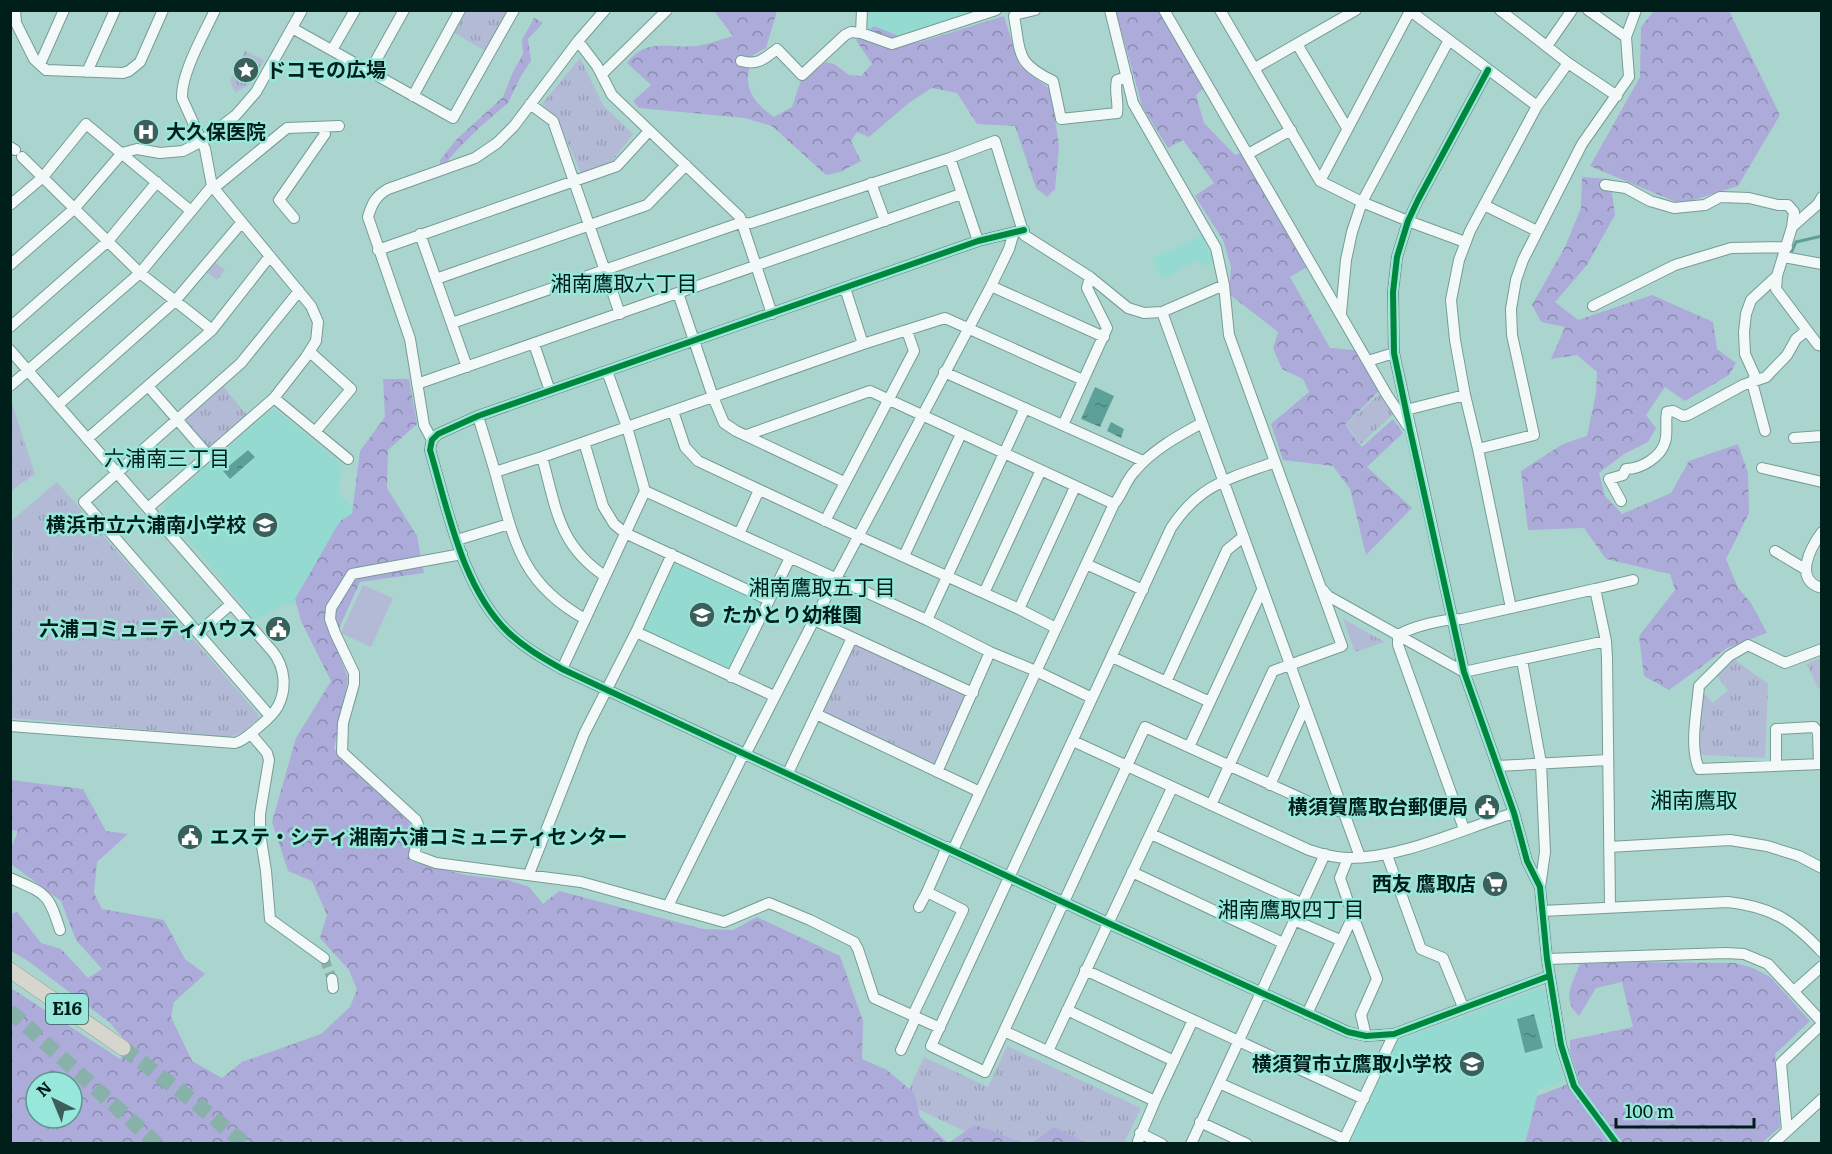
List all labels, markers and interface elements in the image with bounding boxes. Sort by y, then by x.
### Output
place label: ドコモの広場 [266,53,386,83]
place icon: ドコモの広場 [231,55,261,85]
place label: 大久保医院 [166,115,266,145]
hospital icon: 大久保医院 [131,117,161,147]
district label: 湘南鷹取六丁目 [551,266,698,297]
district label: 六浦南三丁目 [104,441,230,472]
place label: 横浜市立六浦南小学校 [46,508,246,538]
school or university icon: 横浜市立六浦南小学校 [250,510,280,540]
district label: 湘南鷹取五丁目 [749,570,896,601]
place label: たかとり幼稚園 [722,598,862,628]
school or university icon: たかとり幼稚園 [687,600,717,630]
place label: 六浦コミュニティハウス [39,612,258,642]
public building icon: 六浦コミュニティハウス [263,614,293,644]
district label: 湘南鷹取 [1650,782,1738,815]
place label: 横須賀鷹取台郵便局 [1288,790,1468,820]
public building icon: 横須賀鷹取台郵便局 [1472,792,1502,822]
place label: エステ・シティ湘南六浦コミュニティセンター [210,820,628,850]
public building icon: エステ・シティ湘南六浦コミュニティセンター [175,822,205,852]
place label: 西友 鷹取店 [1372,867,1476,897]
supermarket icon: 西友 鷹取店 [1480,869,1510,899]
district label: 湘南鷹取四丁目 [1218,892,1365,923]
road number: E16 [46,994,88,1024]
place label: 横須賀市立鷹取小学校 [1252,1047,1452,1077]
school or university icon: 横須賀市立鷹取小学校 [1457,1049,1487,1079]
north arrow [24,1070,84,1130]
text: N [30,1075,56,1102]
scale bar [1616,1091,1754,1129]
text: 100 m [1625,1097,1674,1124]

